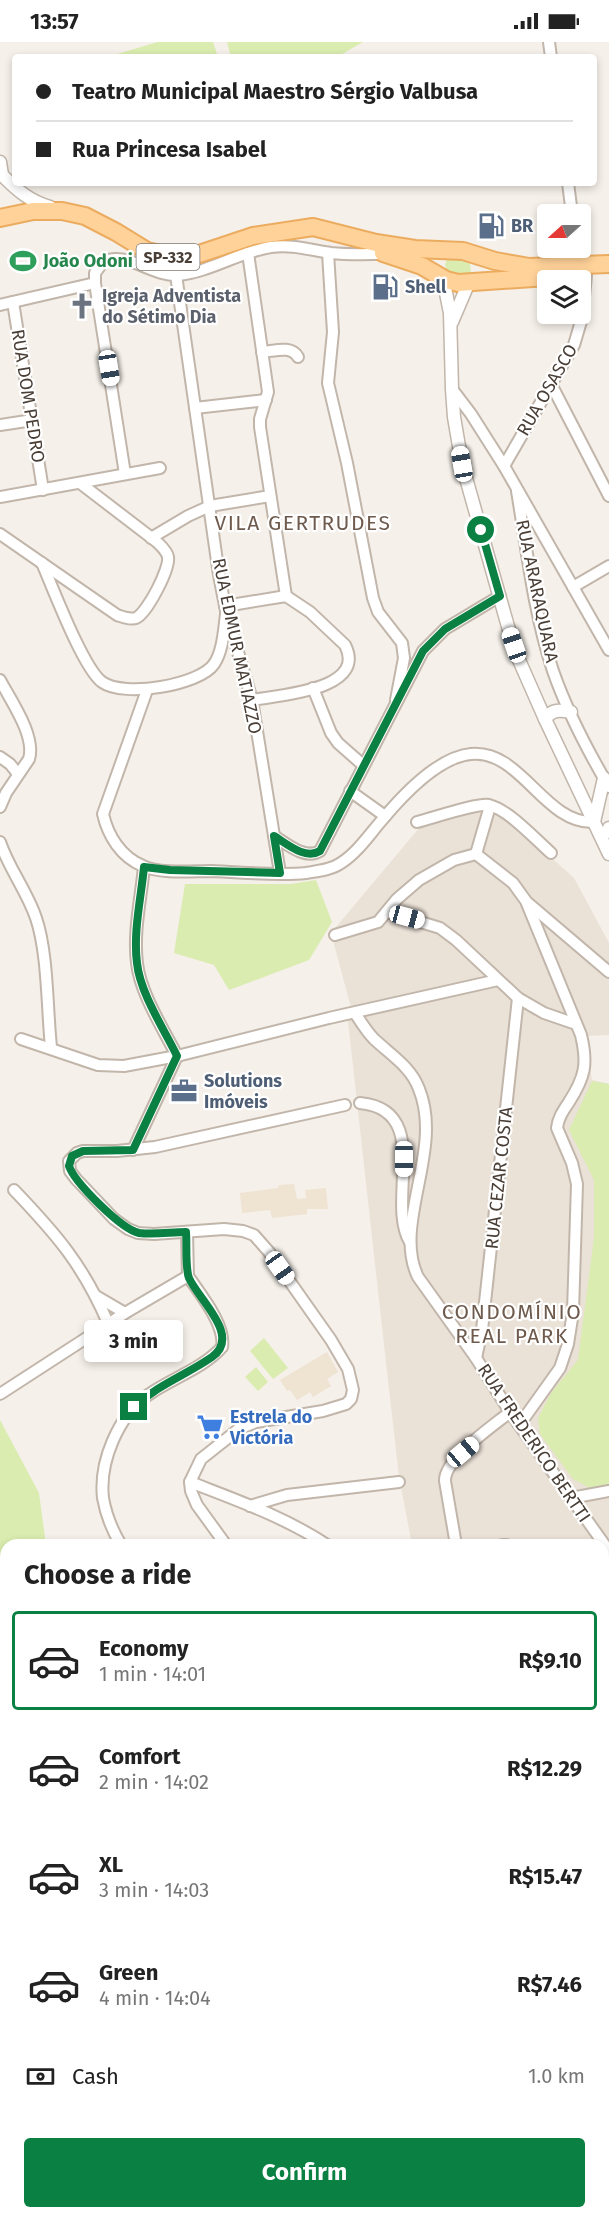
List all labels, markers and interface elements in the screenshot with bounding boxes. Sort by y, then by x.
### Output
text: 13:57 [30,8,79,35]
text: Teatro Municipal Maestro Sérgio Valbusa [72,78,478,105]
text: Rua Princesa Isabel [72,136,267,163]
north arrow [537,204,591,258]
map controls [537,204,591,324]
fuel station icon: BR [476,211,506,241]
place label: BR [511,215,534,237]
road number: SP-332 [136,244,200,270]
sports icon: João Odoni [8,246,38,276]
place label: João Odoni [42,250,133,272]
button: layers [537,270,591,324]
fuel station icon: Shell [370,272,400,302]
place label: Shell [405,276,447,298]
place label: Igreja Adventista do Sétimo Dia [102,285,241,328]
church icon: Igreja Adventista do Sétimo Dia [67,291,97,321]
street label: RUA DOM PEDRO [7,328,49,464]
street label: RUA OSASCO [512,340,582,440]
car [97,349,121,387]
car [450,445,474,483]
district label: VILA GERTRUDES [214,510,392,536]
route start [467,516,494,543]
street label: RUA ARARAQUARA [511,517,563,665]
street label: RUA EDMUR MATIAZZO [208,556,266,736]
car [500,625,528,665]
car [387,904,427,930]
place label: Solutions Imóveis [204,1070,282,1113]
office icon: Solutions Imóveis [169,1076,199,1106]
street label: RUA CEZAR COSTA [481,1105,517,1250]
car [395,1141,413,1177]
car [262,1248,298,1288]
district label: CONDOMÍNIO REAL PARK [442,1299,582,1349]
callout: 3 min [84,1320,184,1362]
text: 3 min [109,1329,158,1353]
street label: RUA FREDERICO BERTTI [473,1360,595,1526]
route end [120,1393,147,1420]
place label: Estrela do Victória [229,1406,312,1449]
supermarket icon: Estrela do Victória [195,1412,225,1442]
car [443,1434,483,1470]
text: Choose a ride [24,1559,191,1591]
icon: car [27,1634,81,1688]
text: Economy [99,1635,188,1662]
text: R$9.10 [518,1647,582,1674]
text: 1 min · 14:01 [99,1662,206,1686]
icon: car [27,1742,81,1796]
text: Comfort [99,1743,180,1770]
text: R$12.29 [507,1755,582,1782]
text: 2 min · 14:02 [99,1770,209,1794]
icon: car [27,1850,81,1904]
text: XL [99,1851,123,1878]
text: R$15.47 [508,1863,582,1890]
text: 3 min · 14:03 [99,1878,209,1902]
icon: car [27,1958,81,2012]
text: Green [99,1959,158,1986]
text: R$7.46 [517,1971,582,1998]
text: 4 min · 14:04 [99,1986,211,2010]
icon: cash [24,2060,57,2093]
text: Cash [72,2063,119,2090]
text: 1.0 km [528,2064,585,2088]
button: Confirm [24,2138,585,2207]

